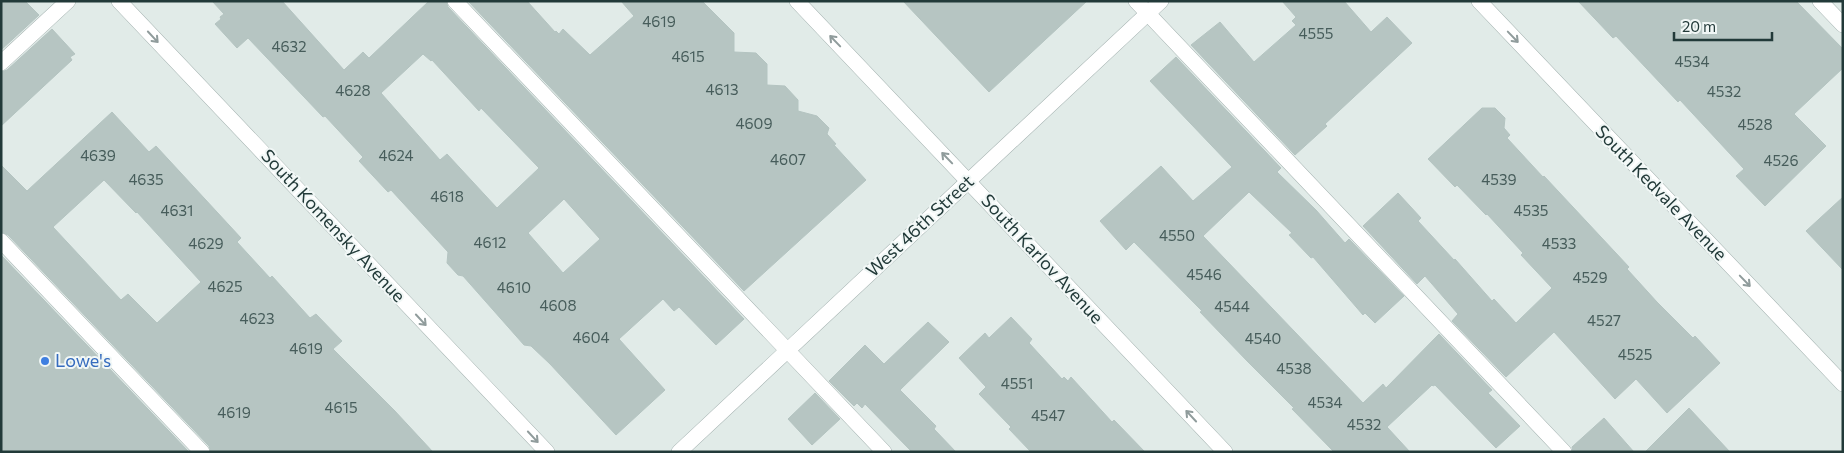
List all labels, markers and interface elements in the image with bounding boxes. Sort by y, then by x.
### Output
scale bar [1674,10,1772,42]
house number: 4619 [642,12,676,30]
text: 20 m [1682,17,1716,35]
house number: 4555 [1299,24,1333,42]
one-way arrow [147,30,159,43]
one-way arrow [1507,30,1519,43]
one-way arrow [829,35,841,48]
house number: 4632 [272,37,306,55]
house number: 4615 [671,47,705,65]
house number: 4534 [1674,52,1710,70]
house number: 4613 [705,80,739,98]
house number: 4628 [335,81,371,99]
house number: 4532 [1707,82,1741,100]
house number: 4609 [736,114,773,132]
house number: 4528 [1738,115,1773,133]
street label: South Kedvale Avenue [1591,120,1732,265]
street label: South Komensky Avenue [257,144,410,306]
house number: 4639 [80,146,116,164]
house number: 4624 [378,146,414,164]
house number: 4607 [770,150,806,168]
house number: 4526 [1764,151,1799,169]
one-way arrow [942,153,954,165]
house number: 4635 [128,170,164,188]
street label: West 46th Street [861,170,978,281]
house number: 4539 [1481,170,1517,188]
house number: 4618 [430,187,464,205]
street label: South Karlov Avenue [977,189,1108,328]
house number: 4631 [160,201,194,219]
house number: 4535 [1514,201,1548,219]
house number: 4550 [1159,226,1195,244]
house number: 4612 [474,233,506,251]
house number: 4629 [188,234,224,252]
house number: 4533 [1542,234,1576,252]
house number: 4546 [1186,265,1222,283]
house number: 4529 [1573,268,1608,286]
one-way arrow [1739,275,1751,288]
house number: 4625 [208,277,243,295]
house number: 4610 [497,278,531,296]
house number: 4608 [540,296,577,314]
house number: 4544 [1214,297,1250,315]
house number: 4623 [240,309,274,327]
house number: 4527 [1587,311,1621,329]
one-way arrow [415,313,427,326]
house number: 4604 [573,328,609,346]
house number: 4540 [1245,329,1281,347]
house number: 4619 [289,339,323,357]
house number: 4525 [1618,345,1652,363]
place label: Lowe's [55,349,111,371]
marker: Lowe's [39,355,51,367]
house number: 4538 [1276,359,1312,377]
house number: 4551 [1001,374,1033,392]
house number: 4534 [1307,393,1343,411]
house number: 4615 [324,398,358,416]
house number: 4619 [217,403,251,421]
house number: 4547 [1031,406,1065,424]
one-way arrow [1185,410,1197,423]
house number: 4532 [1347,415,1381,433]
one-way arrow [527,431,539,444]

